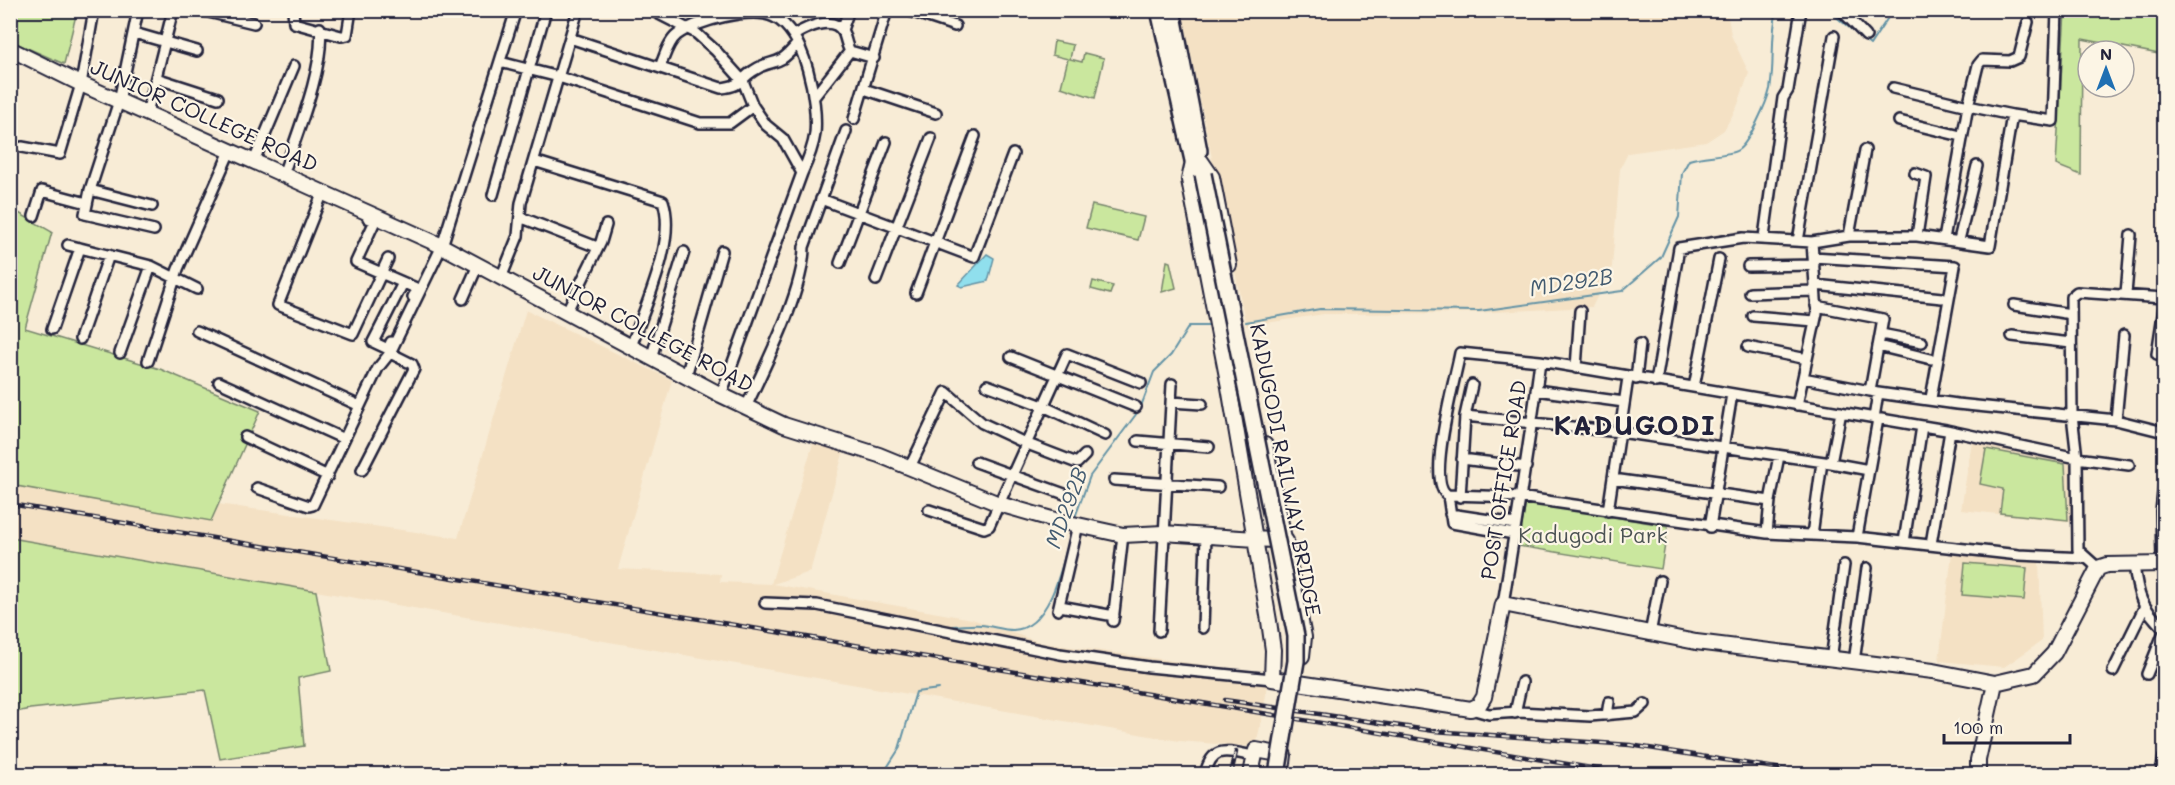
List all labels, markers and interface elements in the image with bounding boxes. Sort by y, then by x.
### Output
north arrow [2076,39,2136,99]
text: N [2100,43,2112,64]
street label: JUNIOR COLLEGE ROAD [87,52,323,177]
street label: JUNIOR COLLEGE ROAD [529,258,759,397]
water label: MD292B [1527,261,1615,302]
street label: KADUGODI RAILWAY BRIDGE [1245,321,1328,618]
street label: POST OFFICE ROAD [1473,378,1532,582]
district label: KADUGODI [1554,407,1716,442]
water label: MD292B [1038,463,1094,552]
park label: Kadugodi Park [1518,521,1668,548]
scale bar [1944,707,2070,745]
text: 100 m [1953,715,2003,739]

